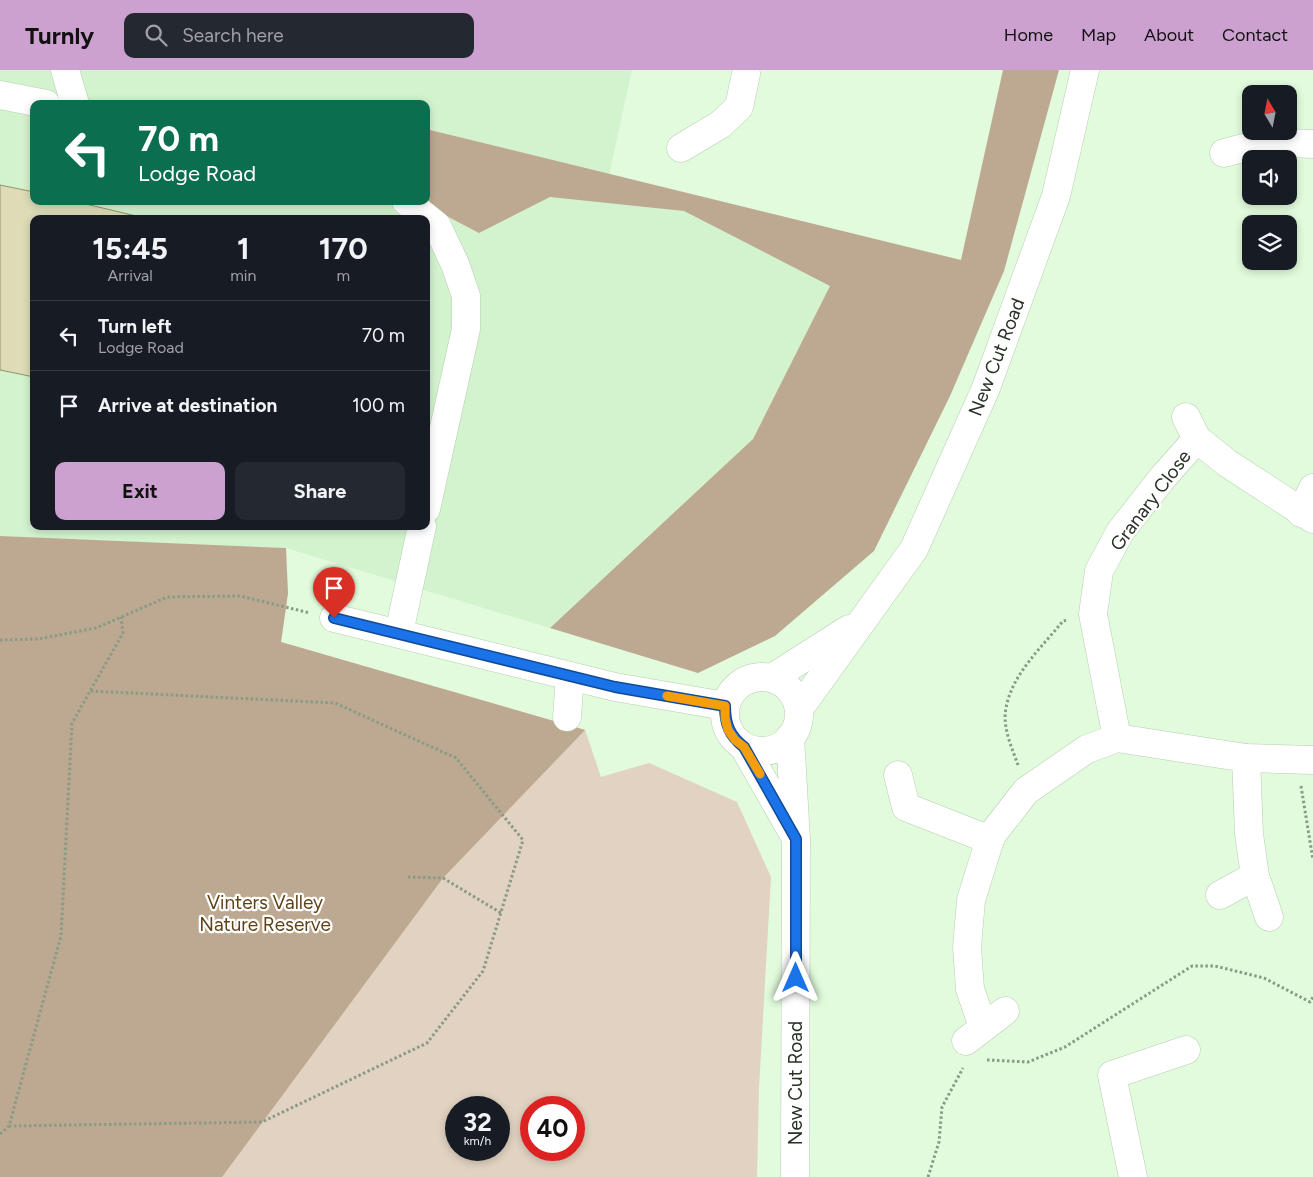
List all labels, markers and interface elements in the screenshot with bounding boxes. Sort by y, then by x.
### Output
search box [124,13,474,58]
text: Turnly [25,21,94,50]
icon: search [142,21,170,49]
text: Search here [182,24,284,47]
text: Home [1004,24,1053,46]
text: Map [1081,24,1116,46]
text: About [1144,24,1194,46]
text: Contact [1222,24,1288,46]
north arrow [1242,85,1298,140]
map controls [1242,85,1297,270]
text: 70 m [138,118,219,160]
icon: left [55,120,120,185]
button: sound [1242,150,1297,205]
text: Lodge Road [138,160,256,187]
button: layers [1242,215,1297,270]
text: 15:45 [92,230,168,267]
text: 1 [237,230,250,267]
text: 170 [319,230,368,267]
text: Arrival [108,266,153,285]
text: min [230,266,257,285]
text: m [336,266,350,285]
street label: New Cut Road [963,295,1029,419]
text: Turn left [98,315,172,338]
icon: left [55,322,83,350]
text: 70 m [362,324,405,347]
text: Lodge Road [98,338,184,357]
icon: arrive [55,392,83,420]
text: Arrive at destination [98,394,277,417]
text: 100 m [352,394,405,417]
street label: Granary Close [1105,445,1196,555]
button: Exit [55,462,225,520]
button: Share [235,462,405,520]
pin [313,567,355,618]
icon: arrive [320,574,348,602]
park label: Vinters Valley Nature Reserve [199,891,331,936]
position arrow [769,951,821,1003]
street label: New Cut Road [784,1021,807,1145]
speed limit sign: 40 [520,1096,585,1161]
text: 32 [463,1107,492,1137]
text: km/h [464,1134,491,1148]

